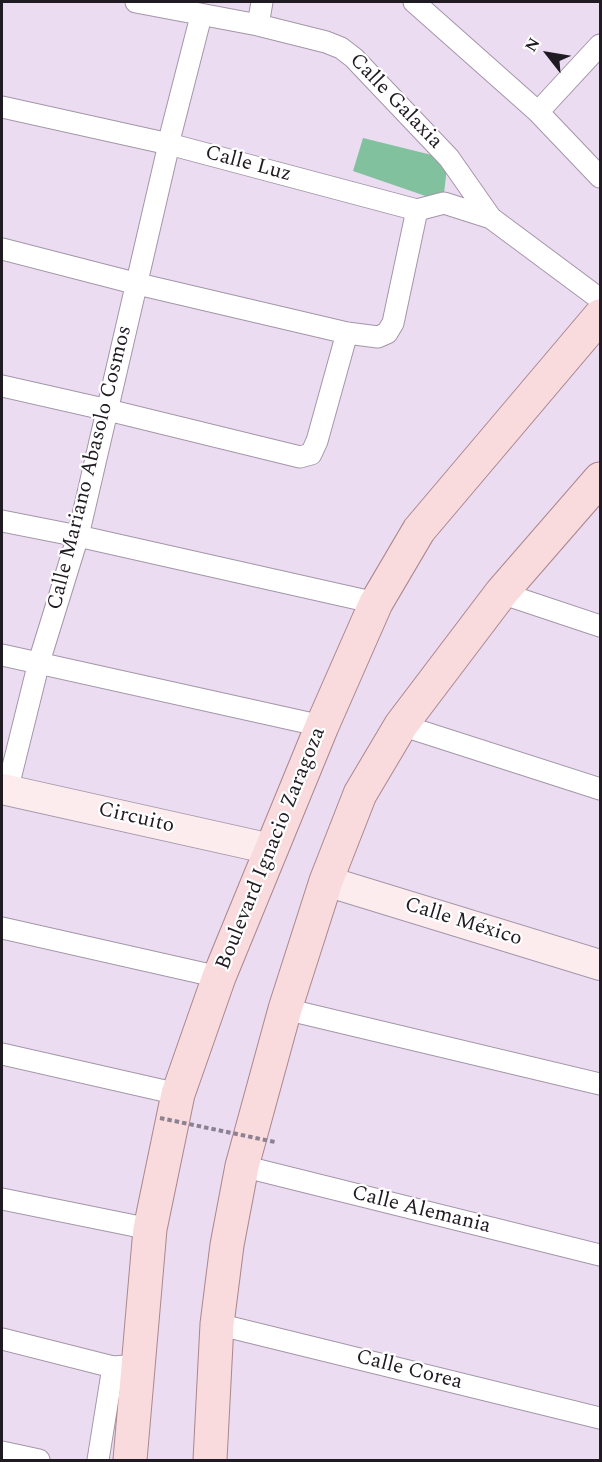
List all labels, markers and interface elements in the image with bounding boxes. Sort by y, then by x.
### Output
north arrow [518,24,578,84]
text: N [519,33,546,57]
street label: Calle Galaxia [343,49,447,155]
street label: Calle Luz [202,141,294,189]
street label: Calle Mariano Abasolo Cosmos [43,323,139,613]
street label: Boulevard Ignacio Zaragoza [212,724,332,974]
street label: Circuito [95,798,177,840]
street label: Calle México [401,893,525,953]
street label: Calle Alemania [349,1182,493,1240]
street label: Calle Corea [353,1346,465,1396]

